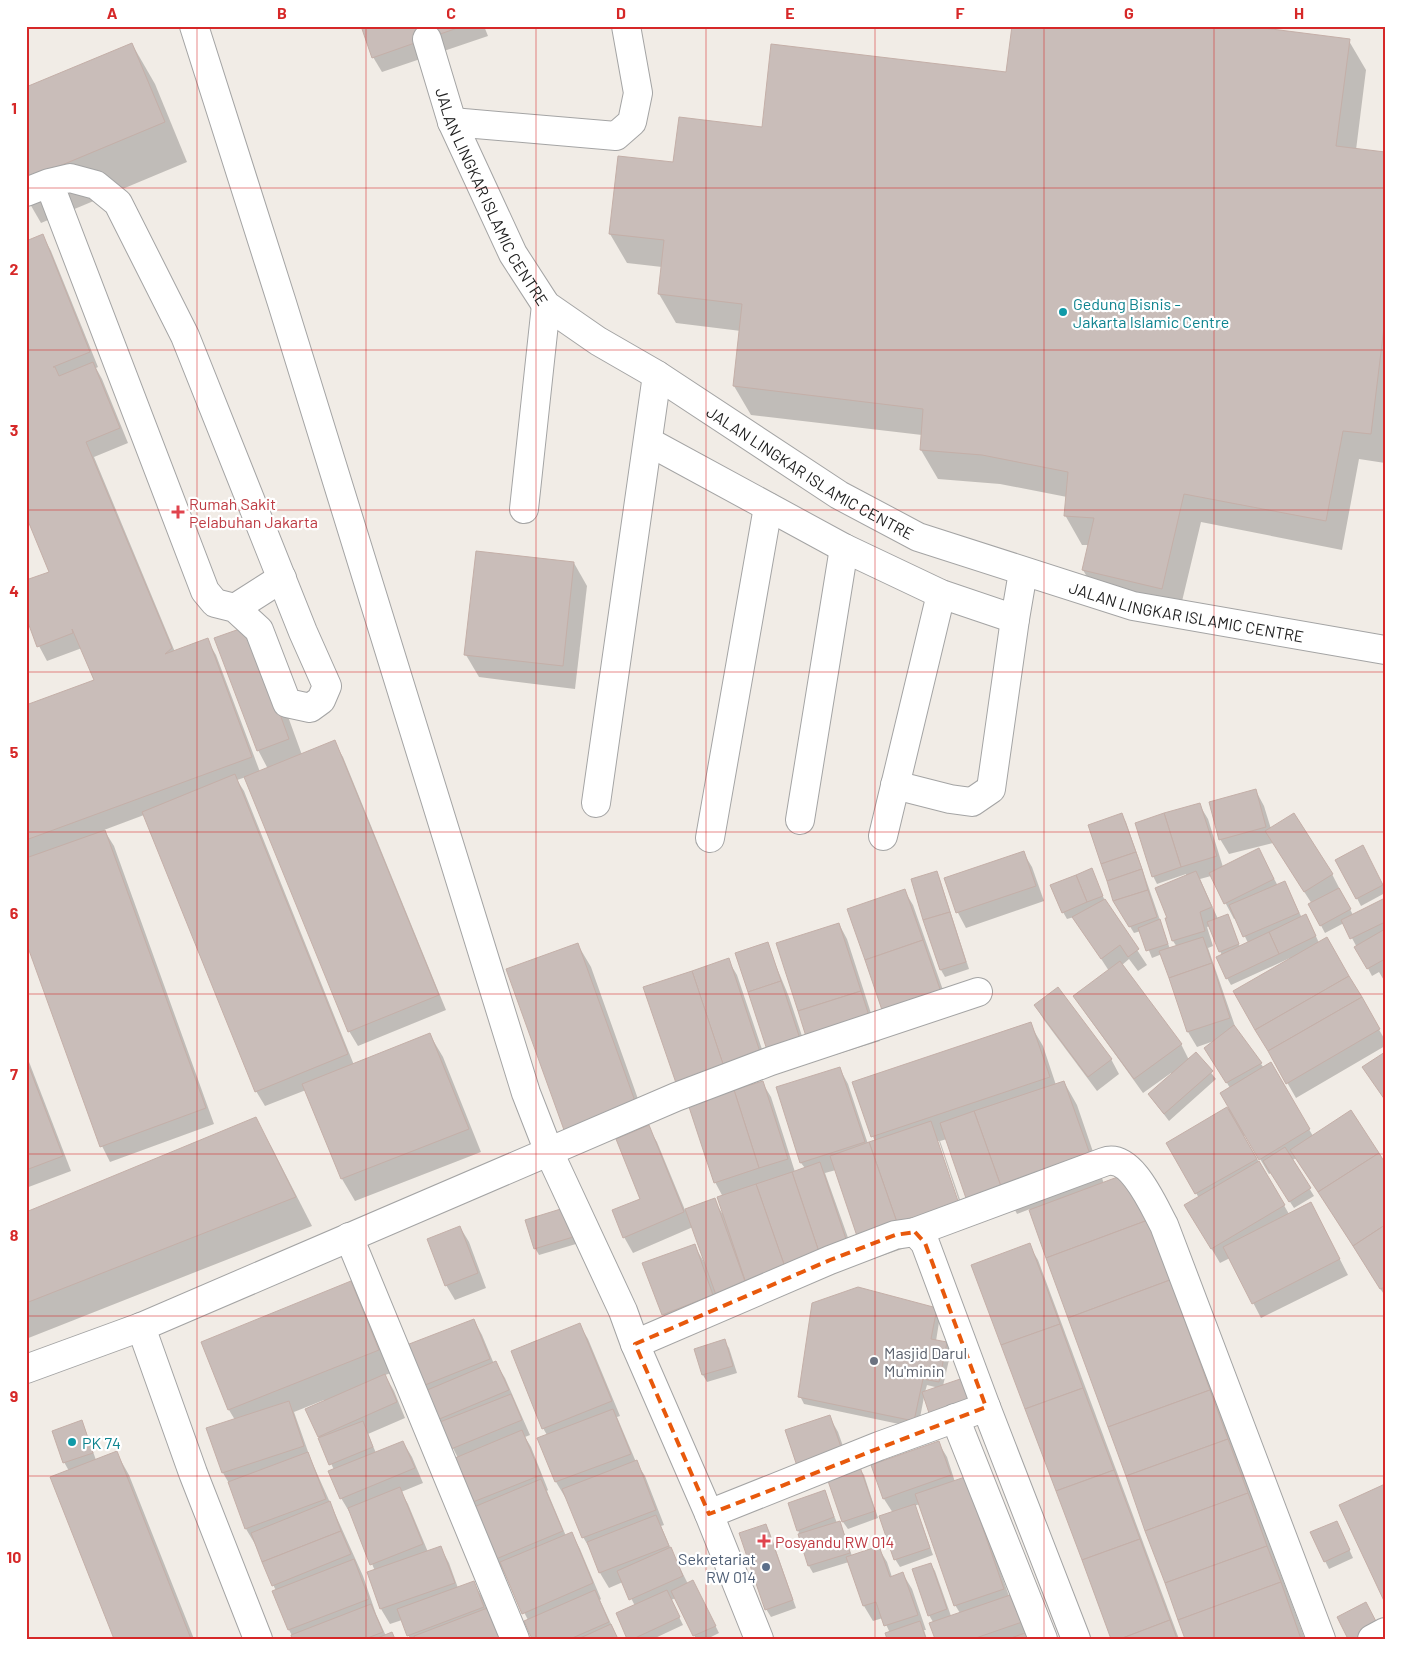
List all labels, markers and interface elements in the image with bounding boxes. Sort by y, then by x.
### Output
text: A [107,3,118,22]
text: B [277,3,287,22]
text: C [446,3,456,22]
text: D [616,3,626,22]
text: E [785,3,795,22]
text: F [956,3,965,22]
text: G [1124,3,1134,22]
text: H [1294,3,1304,22]
street label: JALAN LINGKAR ISLAMIC CENTRE [433,85,553,308]
text: 1 [11,98,17,117]
text: 2 [10,259,19,278]
place label: Gedung Bisnis - Jakarta Islamic Centre [1073,294,1229,331]
marker: Gedung Bisnis - Jakarta Islamic Centre [1057,306,1069,318]
street label: JALAN LINGKAR ISLAMIC CENTRE [704,401,917,543]
text: 3 [10,420,18,439]
place label: Rumah Sakit Pelabuhan Jakarta [189,494,318,531]
marker: Rumah Sakit Pelabuhan Jakarta [171,505,185,519]
street label: JALAN LINGKAR ISLAMIC CENTRE [1067,577,1305,645]
text: 4 [9,581,19,600]
text: 5 [10,742,19,761]
text: 6 [10,903,19,922]
text: 7 [10,1064,18,1083]
text: 8 [10,1225,19,1244]
place label: Masjid Darul Mu'minin [884,1343,967,1380]
marker: Masjid Darul Mu'minin [868,1355,880,1367]
text: 9 [10,1386,18,1405]
place label: PK 74 [82,1433,121,1452]
marker: PK 74 [66,1436,78,1448]
place label: Posyandu RW 014 [775,1532,894,1551]
marker: Posyandu RW 014 [757,1534,771,1548]
text: 10 [7,1547,21,1566]
place label: Sekretariat RW 014 [678,1549,756,1586]
marker: Sekretariat RW 014 [760,1561,772,1573]

